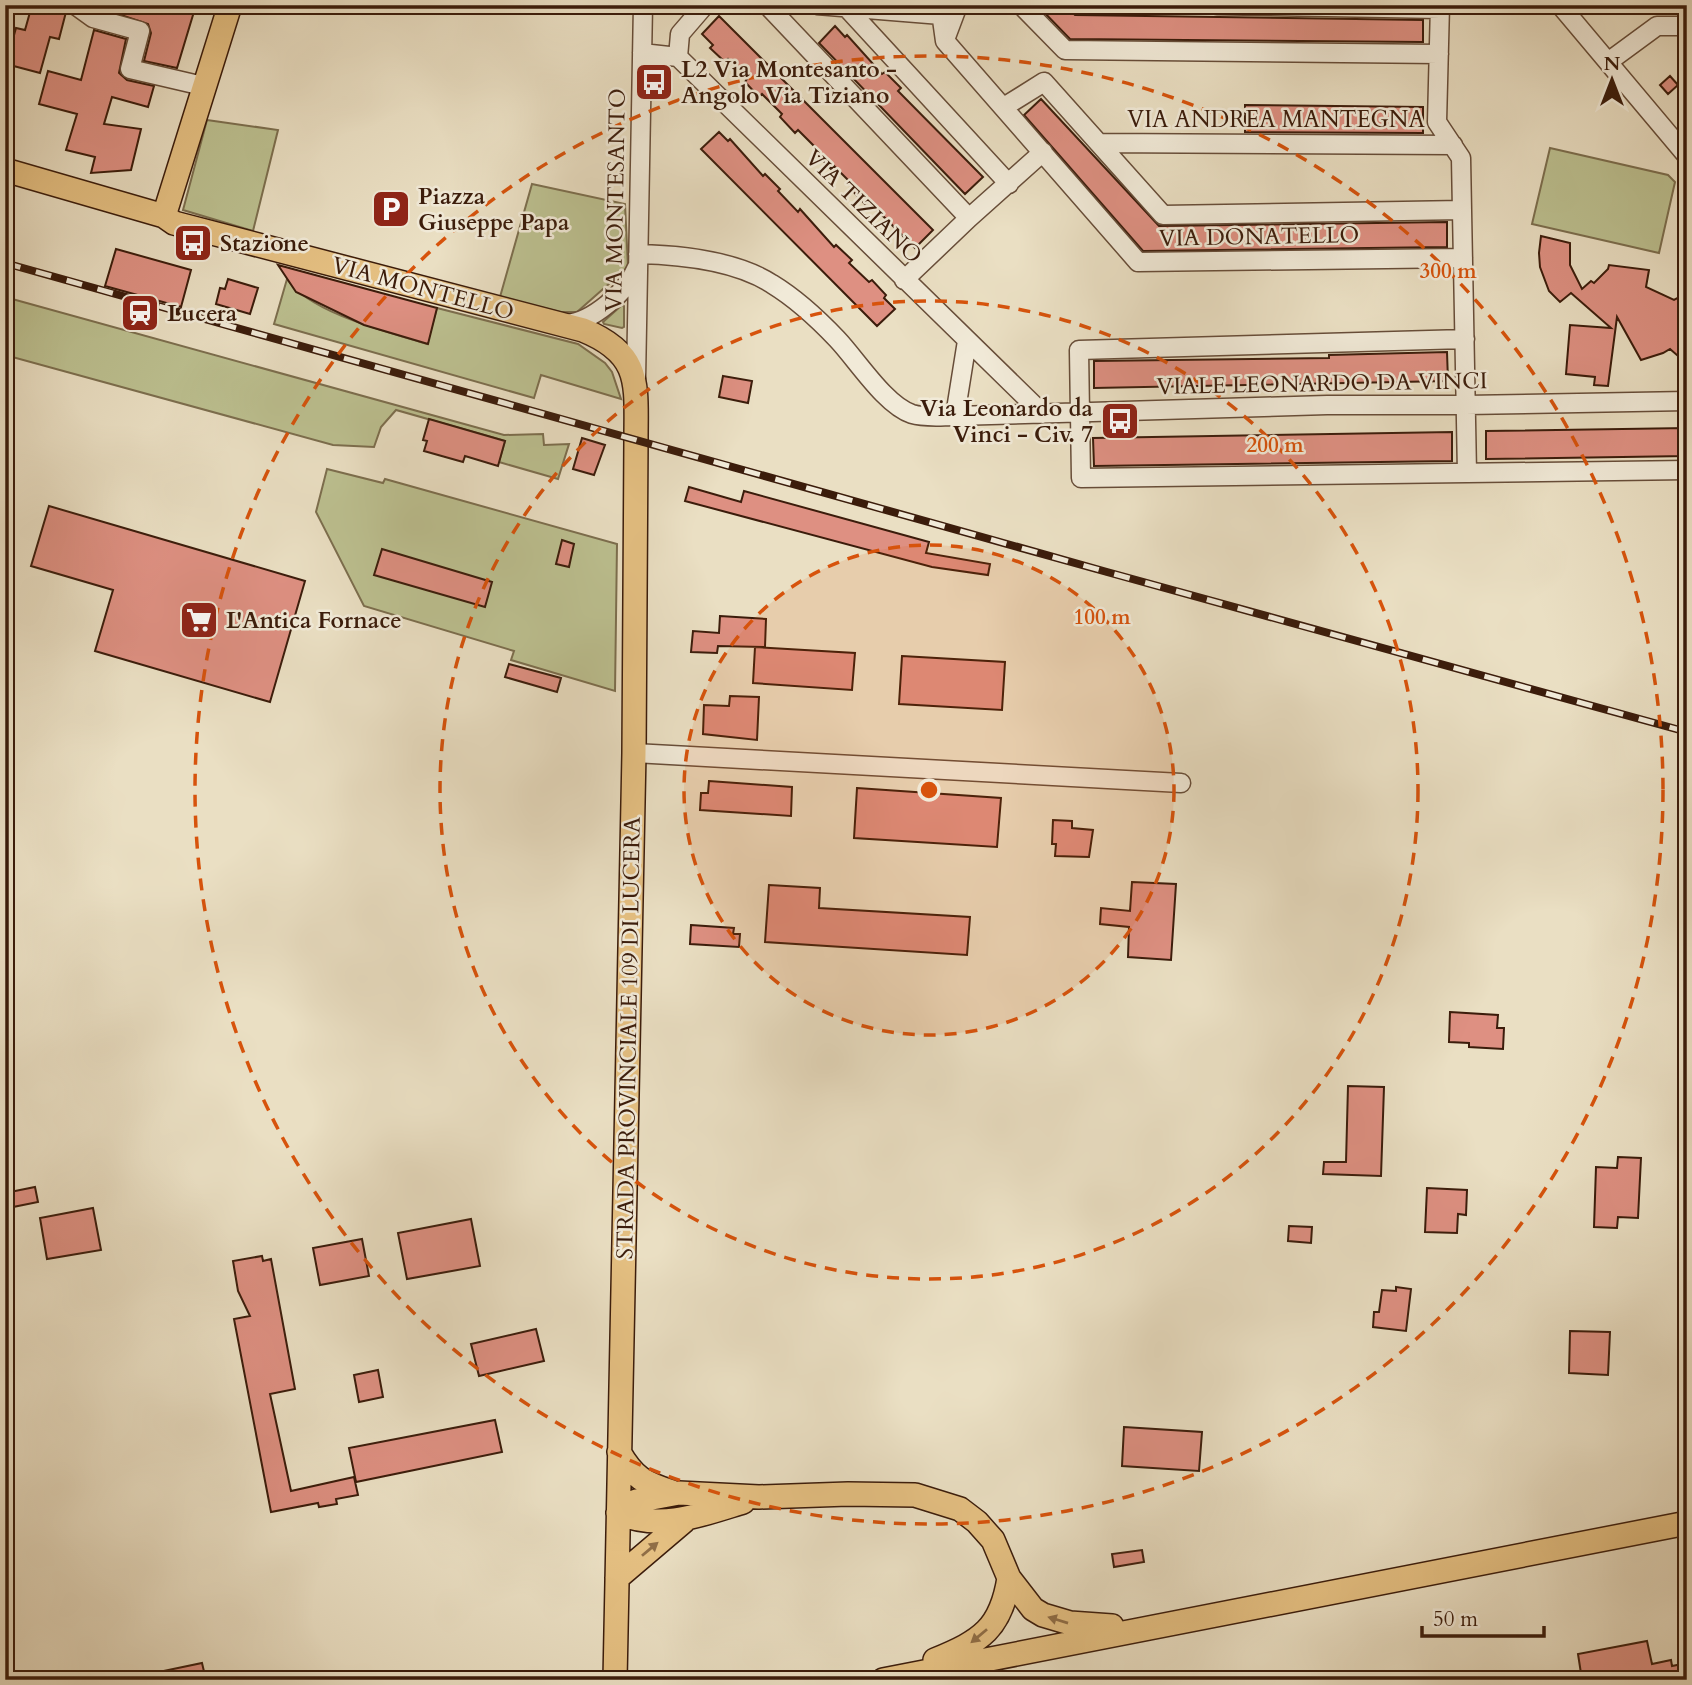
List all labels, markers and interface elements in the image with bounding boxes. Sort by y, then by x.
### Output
north arrow [1576,46,1646,116]
text: N [1604,51,1621,77]
place label: L2 Via Montesanto - Angolo Via Tiziano [681,54,897,111]
bus stop icon: L2 Via Montesanto - Angolo Via Tiziano [633,61,675,103]
street label: VIA MONTESANTO [598,88,633,312]
street label: VIA ANDREA MANTEGNA [1127,104,1425,135]
street label: VIA TIZIANO [798,142,929,270]
place label: Piazza Giuseppe Papa [418,181,570,238]
parking icon: Piazza Giuseppe Papa [370,188,412,230]
street label: VIA DONATELLO [1158,219,1360,254]
bus stop icon: Stazione [172,222,214,264]
place label: Stazione [220,228,309,259]
street label: VIA MONTELLO [328,249,517,328]
text: 300 m [1419,257,1477,286]
station icon: Lucera [119,292,161,334]
place label: Lucera [167,298,238,329]
street label: VIALE LEONARDO DA VINCI [1156,365,1488,402]
place label: Via Leonardo da Vinci - Civ. 7 [920,393,1094,450]
bus stop icon: Via Leonardo da Vinci - Civ. 7 [1099,400,1141,442]
text: 200 m [1246,431,1304,460]
supermarket icon: L'Antica Fornace [178,599,220,641]
text: 100 m [1073,603,1131,632]
place label: L'Antica Fornace [226,605,402,636]
centre of rings [917,778,941,802]
street label: STRADA PROVINCIALE 109 DI LUCERA [609,816,648,1260]
one-way arrow [641,1541,659,1557]
scale bar [1422,1594,1545,1638]
text: 50 m [1433,1605,1478,1634]
one-way arrow [1047,1614,1068,1624]
one-way arrow [971,1628,988,1643]

